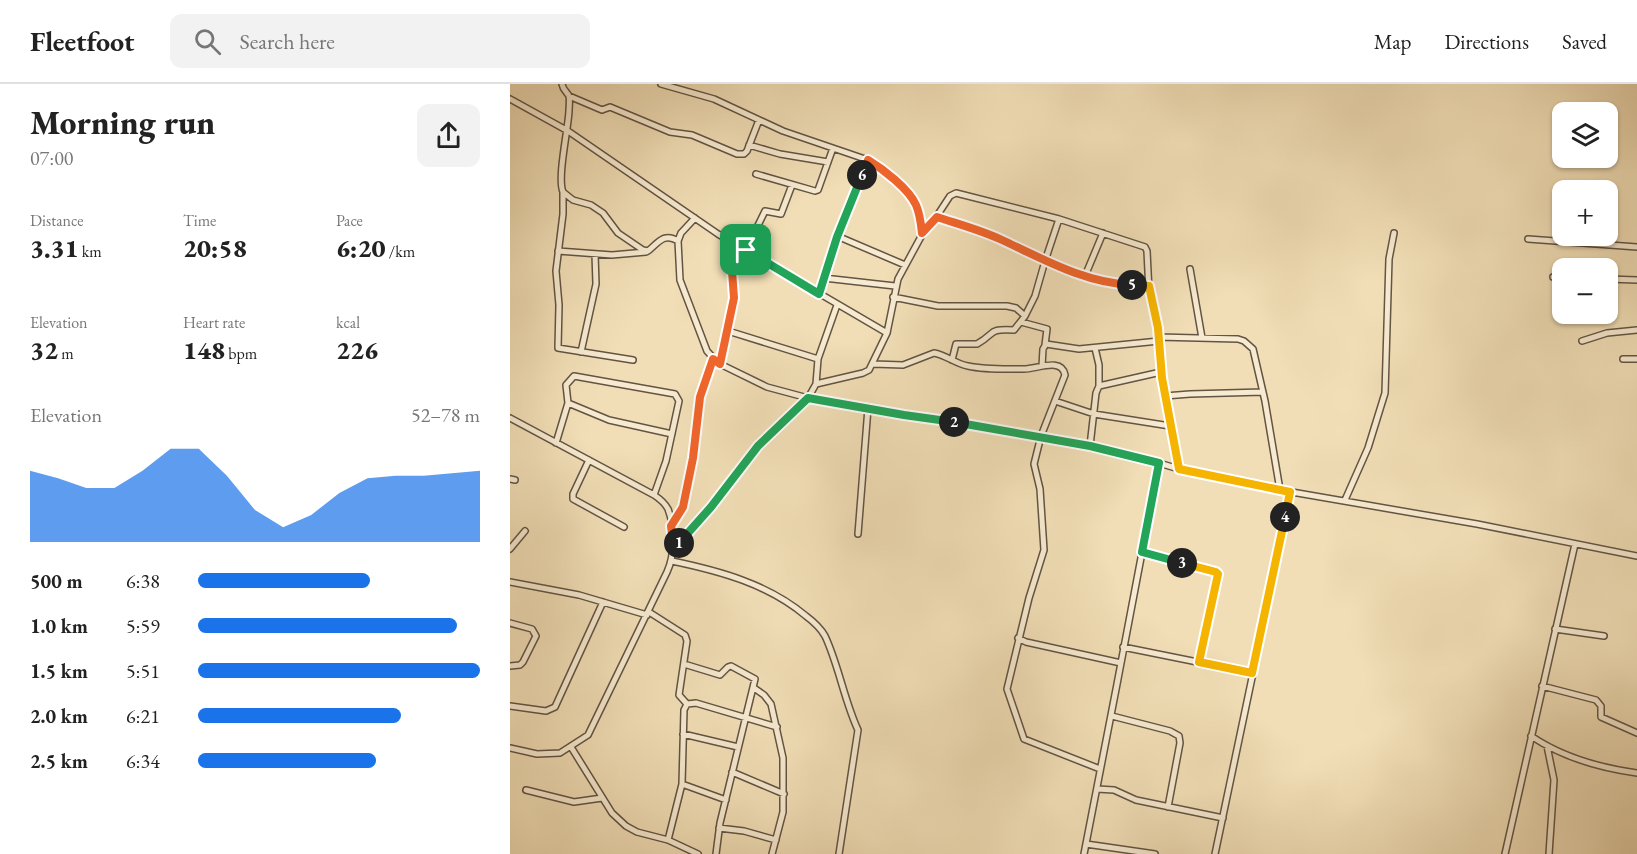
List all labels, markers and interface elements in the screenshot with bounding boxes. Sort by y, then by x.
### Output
search box [170,14,590,68]
text: Fleetfoot [30,23,134,59]
icon: search [191,25,224,58]
text: Search here [239,27,335,56]
text: Map [1374,28,1411,55]
text: Directions [1444,28,1529,55]
text: Saved [1562,28,1607,55]
text: Morning run [30,101,215,144]
map controls [1552,102,1618,324]
button: layers [1552,102,1618,168]
button: share [417,104,480,167]
text: 07:00 [30,145,73,171]
pin: 6 [847,160,877,190]
text: 6 [858,164,866,185]
button: + [1552,180,1618,246]
text: Distance [30,210,83,231]
text: Time [183,210,216,231]
text: Pace [336,210,363,231]
pin [720,224,771,275]
text: 3.31 [30,231,79,265]
text: 20:58 [183,231,247,265]
text: 6:20 [336,231,386,265]
icon: arrive [729,233,762,266]
text: km [79,241,102,262]
text: /km [386,241,415,262]
button: − [1552,258,1618,324]
pin: 5 [1117,270,1147,300]
text: 5 [1128,274,1136,295]
text: Elevation [30,312,88,333]
text: Heart rate [183,312,245,333]
text: kcal [336,312,360,333]
text: 32 [30,333,58,367]
text: 148 [183,333,225,367]
text: 226 [336,333,378,367]
text: m [58,343,74,364]
text: bpm [225,343,257,364]
text: Elevation [30,402,102,428]
text: 52–78 m [411,402,480,428]
pin: 2 [939,407,969,437]
text: 2 [950,411,958,432]
pin: 4 [1270,502,1300,532]
text: 4 [1281,506,1289,527]
pin: 1 [664,528,694,558]
text: 1 [675,532,683,553]
pin: 3 [1167,548,1197,578]
text: 3 [1178,552,1186,573]
text: 500 m [30,568,83,594]
text: 6:38 [126,568,160,594]
text: 1.0 km [30,613,88,639]
text: 5:59 [126,613,160,639]
text: 1.5 km [30,658,88,684]
text: 5:51 [126,658,160,684]
text: 2.0 km [30,703,88,729]
text: 6:21 [126,703,160,729]
text: 2.5 km [30,748,88,774]
text: 6:34 [126,748,160,774]

